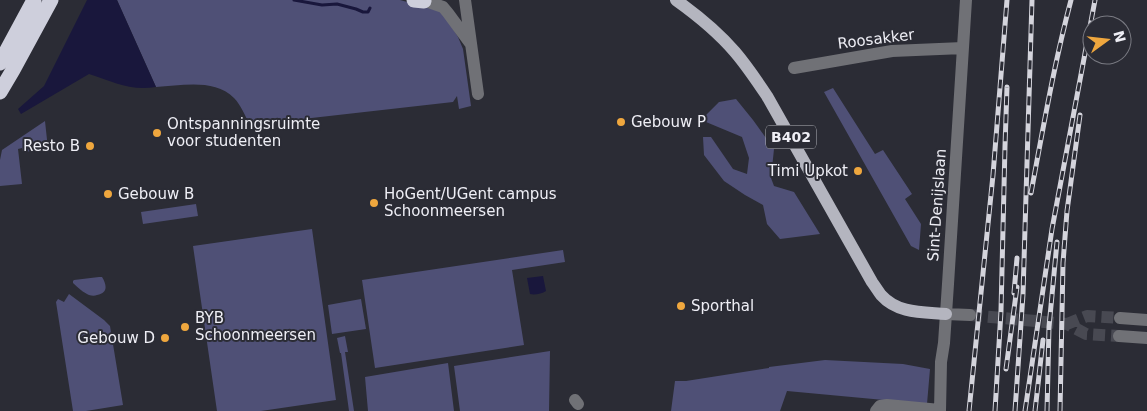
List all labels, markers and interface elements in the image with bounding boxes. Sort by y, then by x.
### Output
north arrow [1082,15,1132,65]
street label: Roosakker [837,25,916,53]
text: N [1110,29,1129,44]
place label: Gebouw P [631,113,706,131]
place label: Ontspanningsruimte voor studenten [167,115,320,150]
marker: Gebouw P [615,116,627,128]
road number: B402 [766,125,816,148]
marker: Ontspanningsruimte voor studenten [151,127,163,139]
place label: Resto B [23,137,80,155]
marker: Resto B [84,140,96,152]
street label: Sint-Denijslaan [924,148,950,262]
place label: Timi Upkot [767,162,848,180]
marker: Timi Upkot [852,165,864,177]
place label: Gebouw B [118,185,194,203]
place label: HoGent/UGent campus Schoonmeersen [384,185,557,220]
marker: Gebouw B [102,188,114,200]
marker: HoGent/UGent campus Schoonmeersen [368,197,380,209]
place label: Sporthal [691,297,754,315]
marker: Sporthal [675,300,687,312]
place label: BYB Schoonmeersen [195,309,316,344]
marker: BYB Schoonmeersen [179,321,191,333]
place label: Gebouw D [77,329,155,347]
marker: Gebouw D [159,332,171,344]

